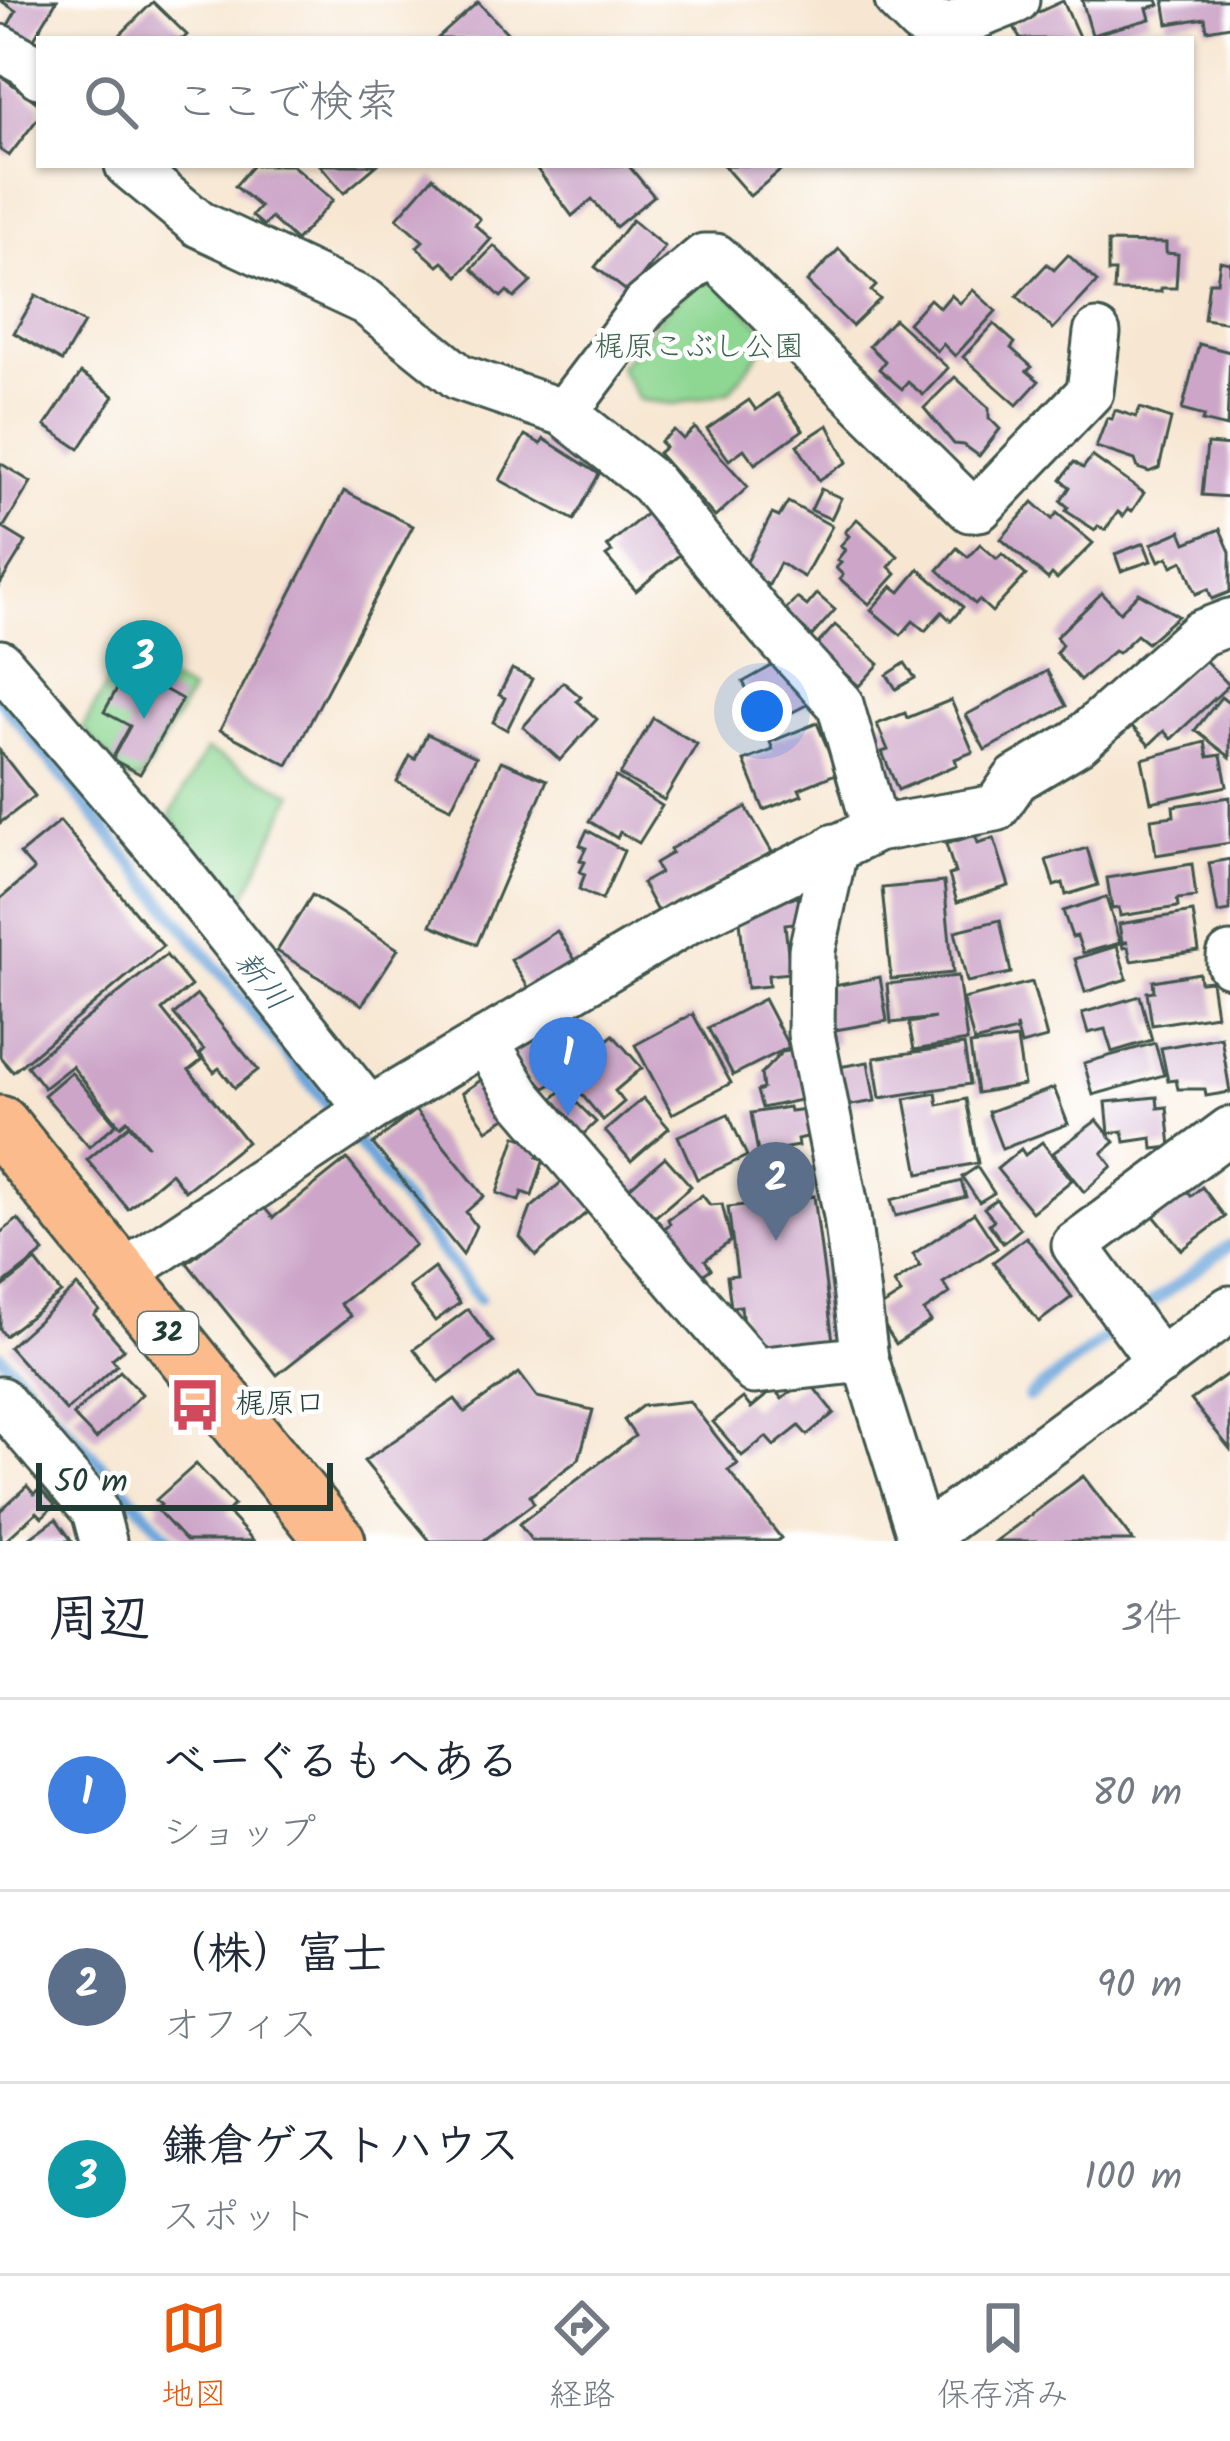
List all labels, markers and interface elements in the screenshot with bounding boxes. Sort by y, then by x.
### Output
search box [36,36,1194,168]
text: ここで検索 [174,68,399,140]
icon: search [78,69,144,135]
park label: 梶原こぶし公園 [594,324,804,372]
pin: 3 [105,620,183,719]
your location [732,681,792,741]
water label: 新川 [220,940,302,1024]
pin: 1 [529,1017,607,1116]
pin: 2 [737,1142,815,1241]
road number: 32 [138,1312,198,1354]
bus stop icon: 梶原口 [166,1376,224,1434]
place label: 梶原口 [235,1381,325,1429]
scale bar [36,1457,333,1510]
text: 50 m [54,1457,128,1510]
text: 周辺 [48,1581,150,1662]
text: 3件 [1121,1590,1182,1652]
text: べーぐるもへある [162,1728,521,1800]
text: 1 [81,1764,93,1826]
text: 80 m [1092,1764,1182,1826]
text: ショップ [162,1804,316,1866]
text: （株）富士 [162,1920,387,1992]
text: 2 [76,1956,98,2018]
text: 90 m [1097,1956,1182,2018]
text: オフィス [162,1996,318,2058]
text: 鎌倉ゲストハウス [162,2112,520,2184]
text: 3 [76,2148,98,2210]
text: 100 m [1084,2148,1182,2210]
text: スポット [162,2188,318,2250]
tab: 地図 [161,2295,227,2423]
tab: 経路 [549,2295,615,2423]
tab: 保存済み [937,2295,1069,2423]

